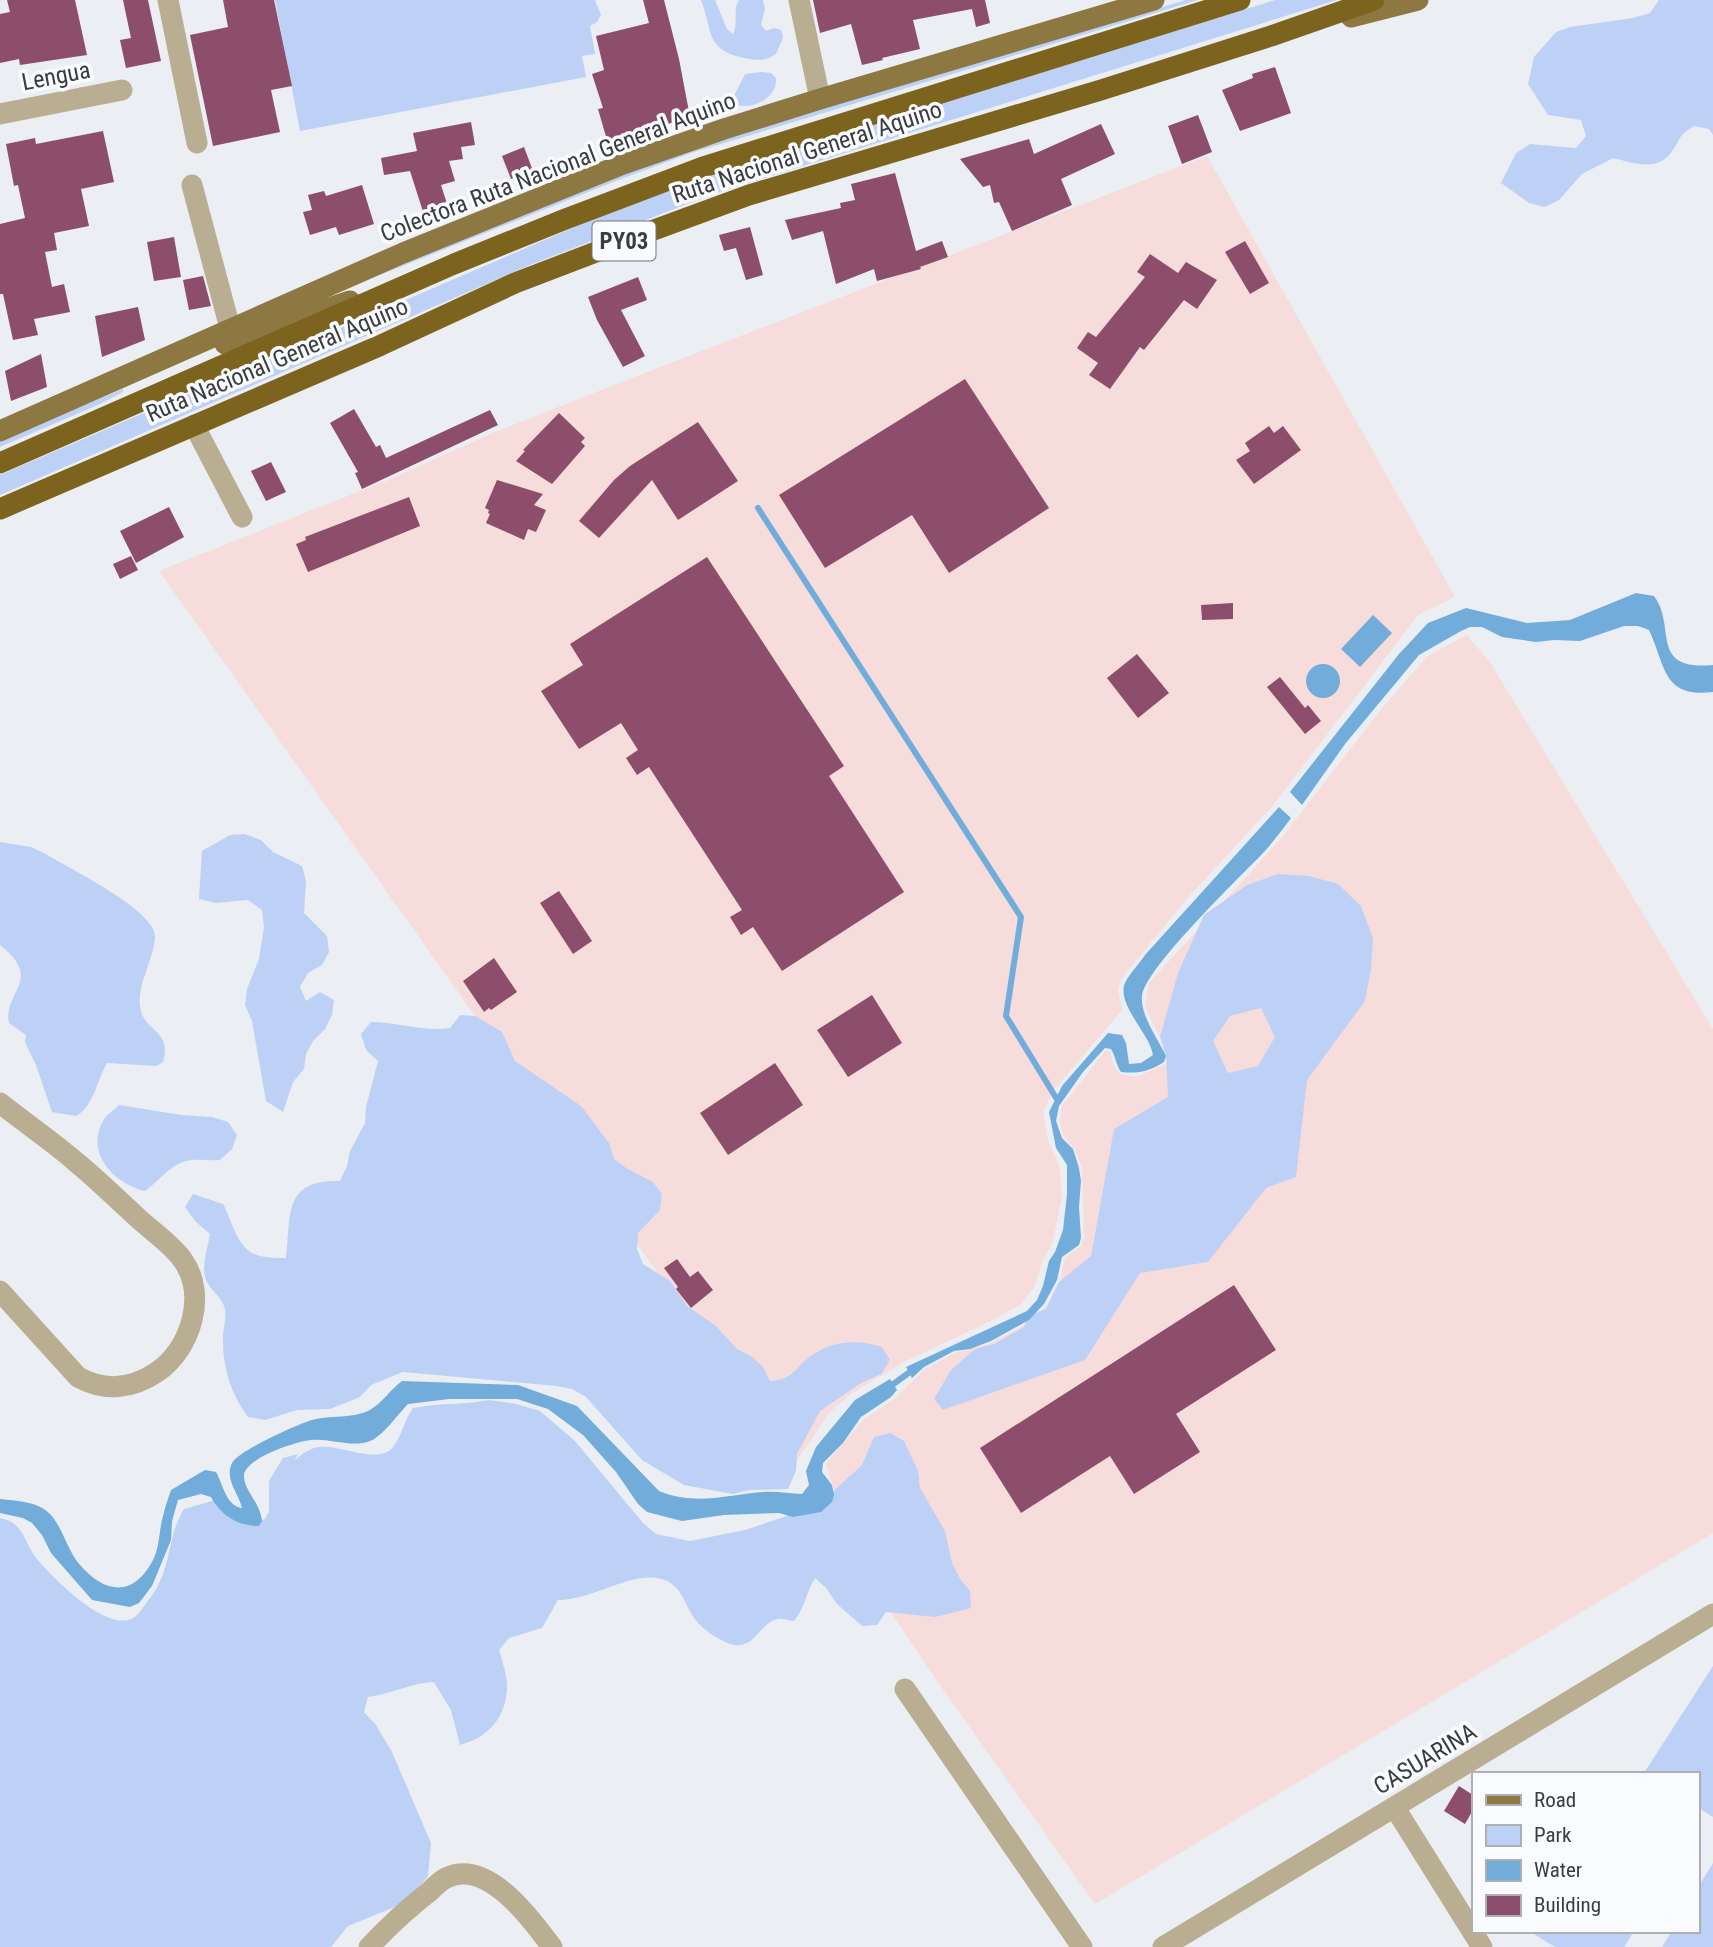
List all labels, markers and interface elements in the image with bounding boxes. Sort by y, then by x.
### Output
street label: Lengua [19,56,93,96]
street label: Colectora Ruta Nacional General Aquino [376,86,740,248]
street label: Ruta Nacional General Aquino [669,95,945,209]
road number: PY03 [592,222,656,260]
street label: Ruta Nacional General Aquino [142,292,412,428]
street label: CASUARINA [1369,1717,1481,1801]
legend [1472,1772,1699,1933]
text: Road [1534,1788,1576,1812]
text: Park [1534,1823,1572,1847]
text: Water [1534,1858,1582,1882]
text: Building [1534,1893,1601,1917]

